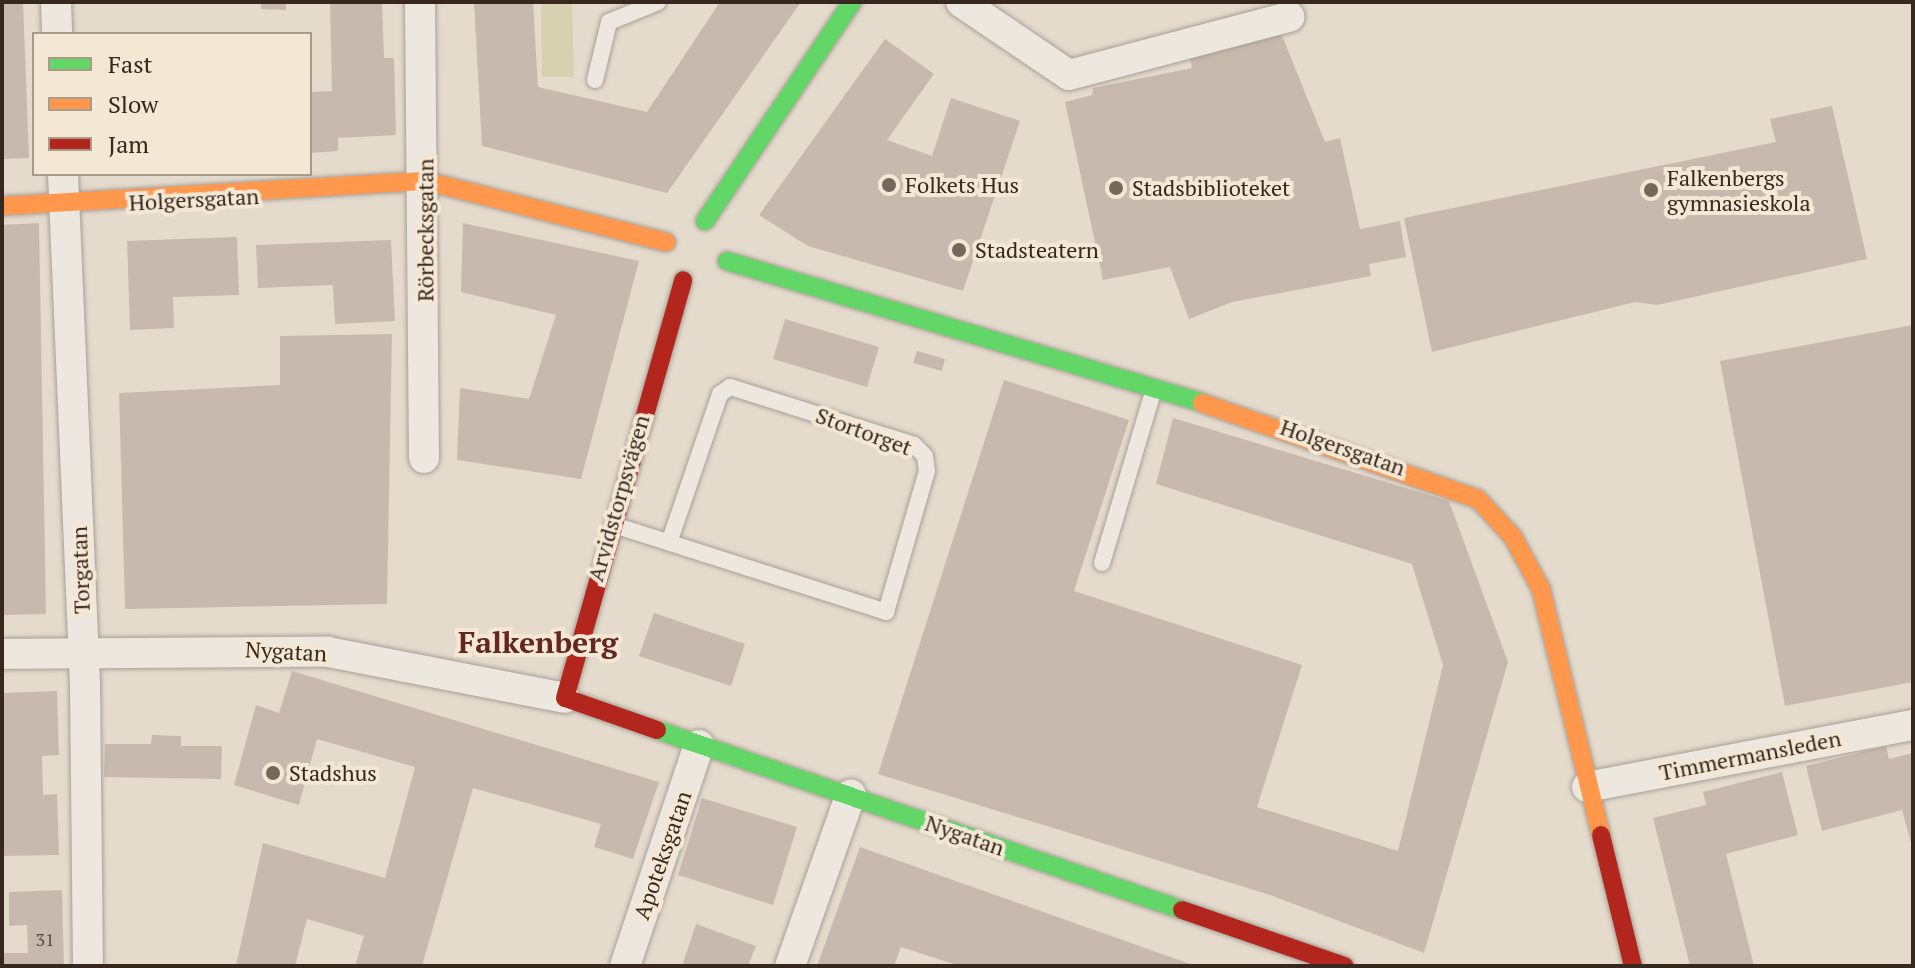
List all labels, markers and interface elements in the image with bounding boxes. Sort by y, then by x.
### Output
legend [32,32,312,176]
text: Fast [108,48,152,80]
text: Slow [108,88,159,120]
text: Jam [108,128,149,160]
street label: Rörbecksgatan [412,158,438,302]
place label: Falkenbergs gymnasieskola [1667,164,1811,216]
place label: Folkets Hus [905,172,1019,198]
place label: Stadsbiblioteket [1132,175,1290,201]
marker: Folkets Hus [880,176,898,194]
marker: Stadsbiblioteket [1107,179,1125,197]
marker: Falkenbergs gymnasieskola [1642,181,1660,199]
street label: Holgersgatan [128,182,260,216]
place label: Stadsteatern [975,237,1099,263]
marker: Stadsteatern [950,241,968,259]
street label: Stortorget [812,401,916,461]
street label: Arvidstorpsvägen [582,412,654,584]
street label: Holgersgatan [1277,413,1409,481]
street label: Torgatan [65,526,95,614]
district label: Falkenberg [458,624,618,660]
street label: Nygatan [244,636,328,666]
street label: Timmermansleden [1657,724,1843,786]
place label: Stadshus [289,760,377,786]
marker: Stadshus [264,764,282,782]
street label: Apoteksgatan [628,787,696,923]
street label: Nygatan [922,809,1008,861]
house number: 31 [35,928,55,950]

